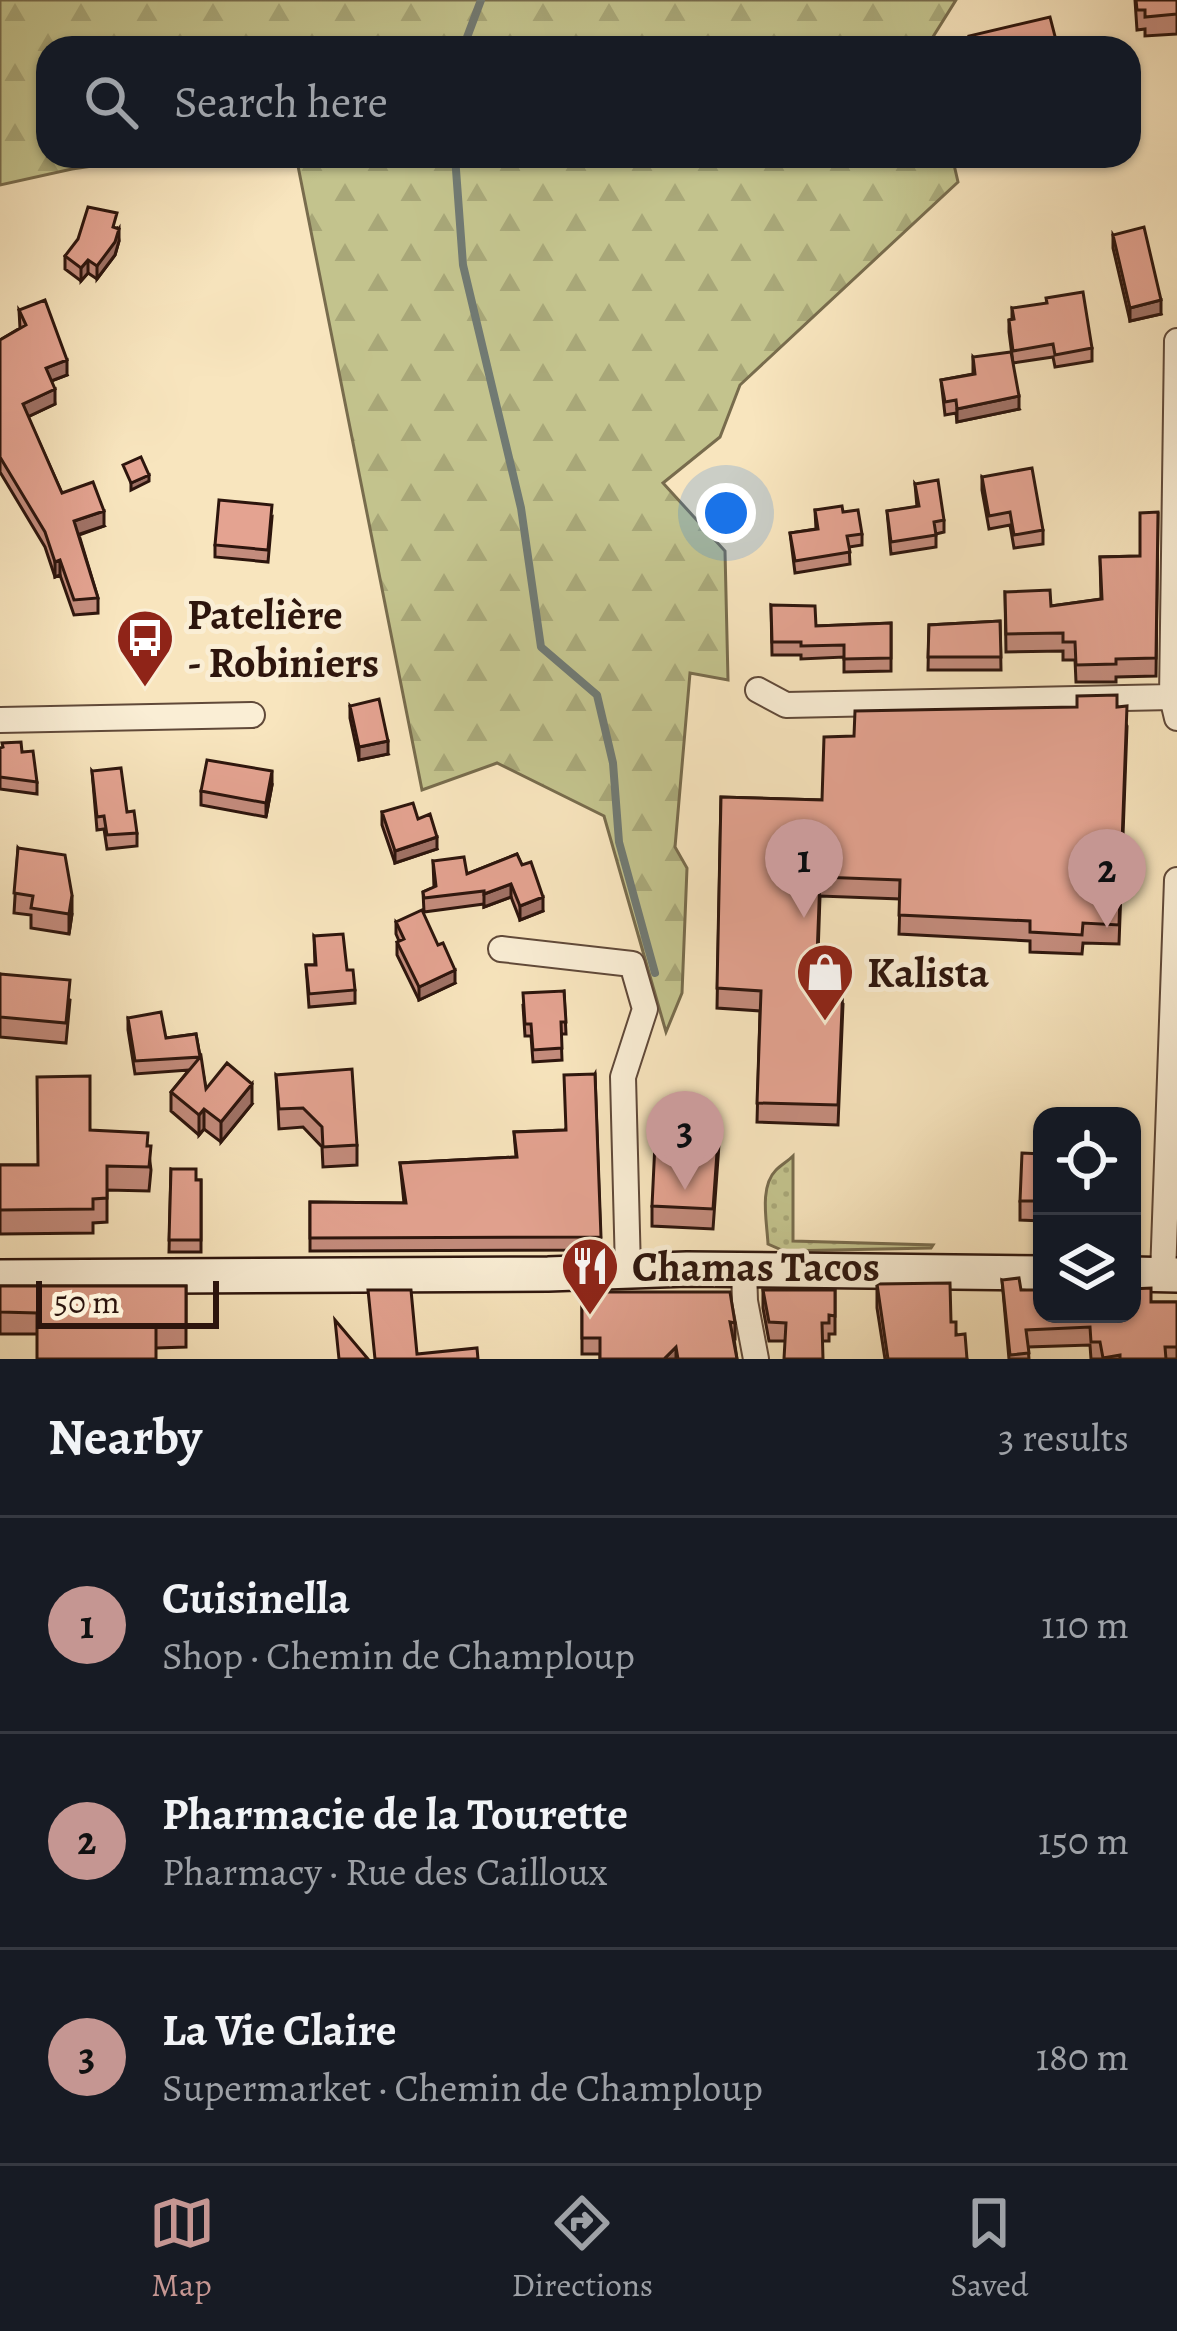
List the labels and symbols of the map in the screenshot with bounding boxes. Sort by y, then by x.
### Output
your location [696,483,756,543]
place label: Patelière - Robiniers [187,586,379,691]
bus stop icon: Patelière - Robiniers [114,607,176,689]
pin: 1 [765,819,843,918]
pin: 2 [1068,829,1146,928]
shop icon: Kalista [794,941,856,1023]
place label: Kalista [867,944,990,1001]
pin: 3 [646,1091,724,1190]
restaurant icon: Chamas Tacos [559,1235,621,1317]
place label: Chamas Tacos [632,1238,880,1295]
scale bar [36,1275,219,1328]

